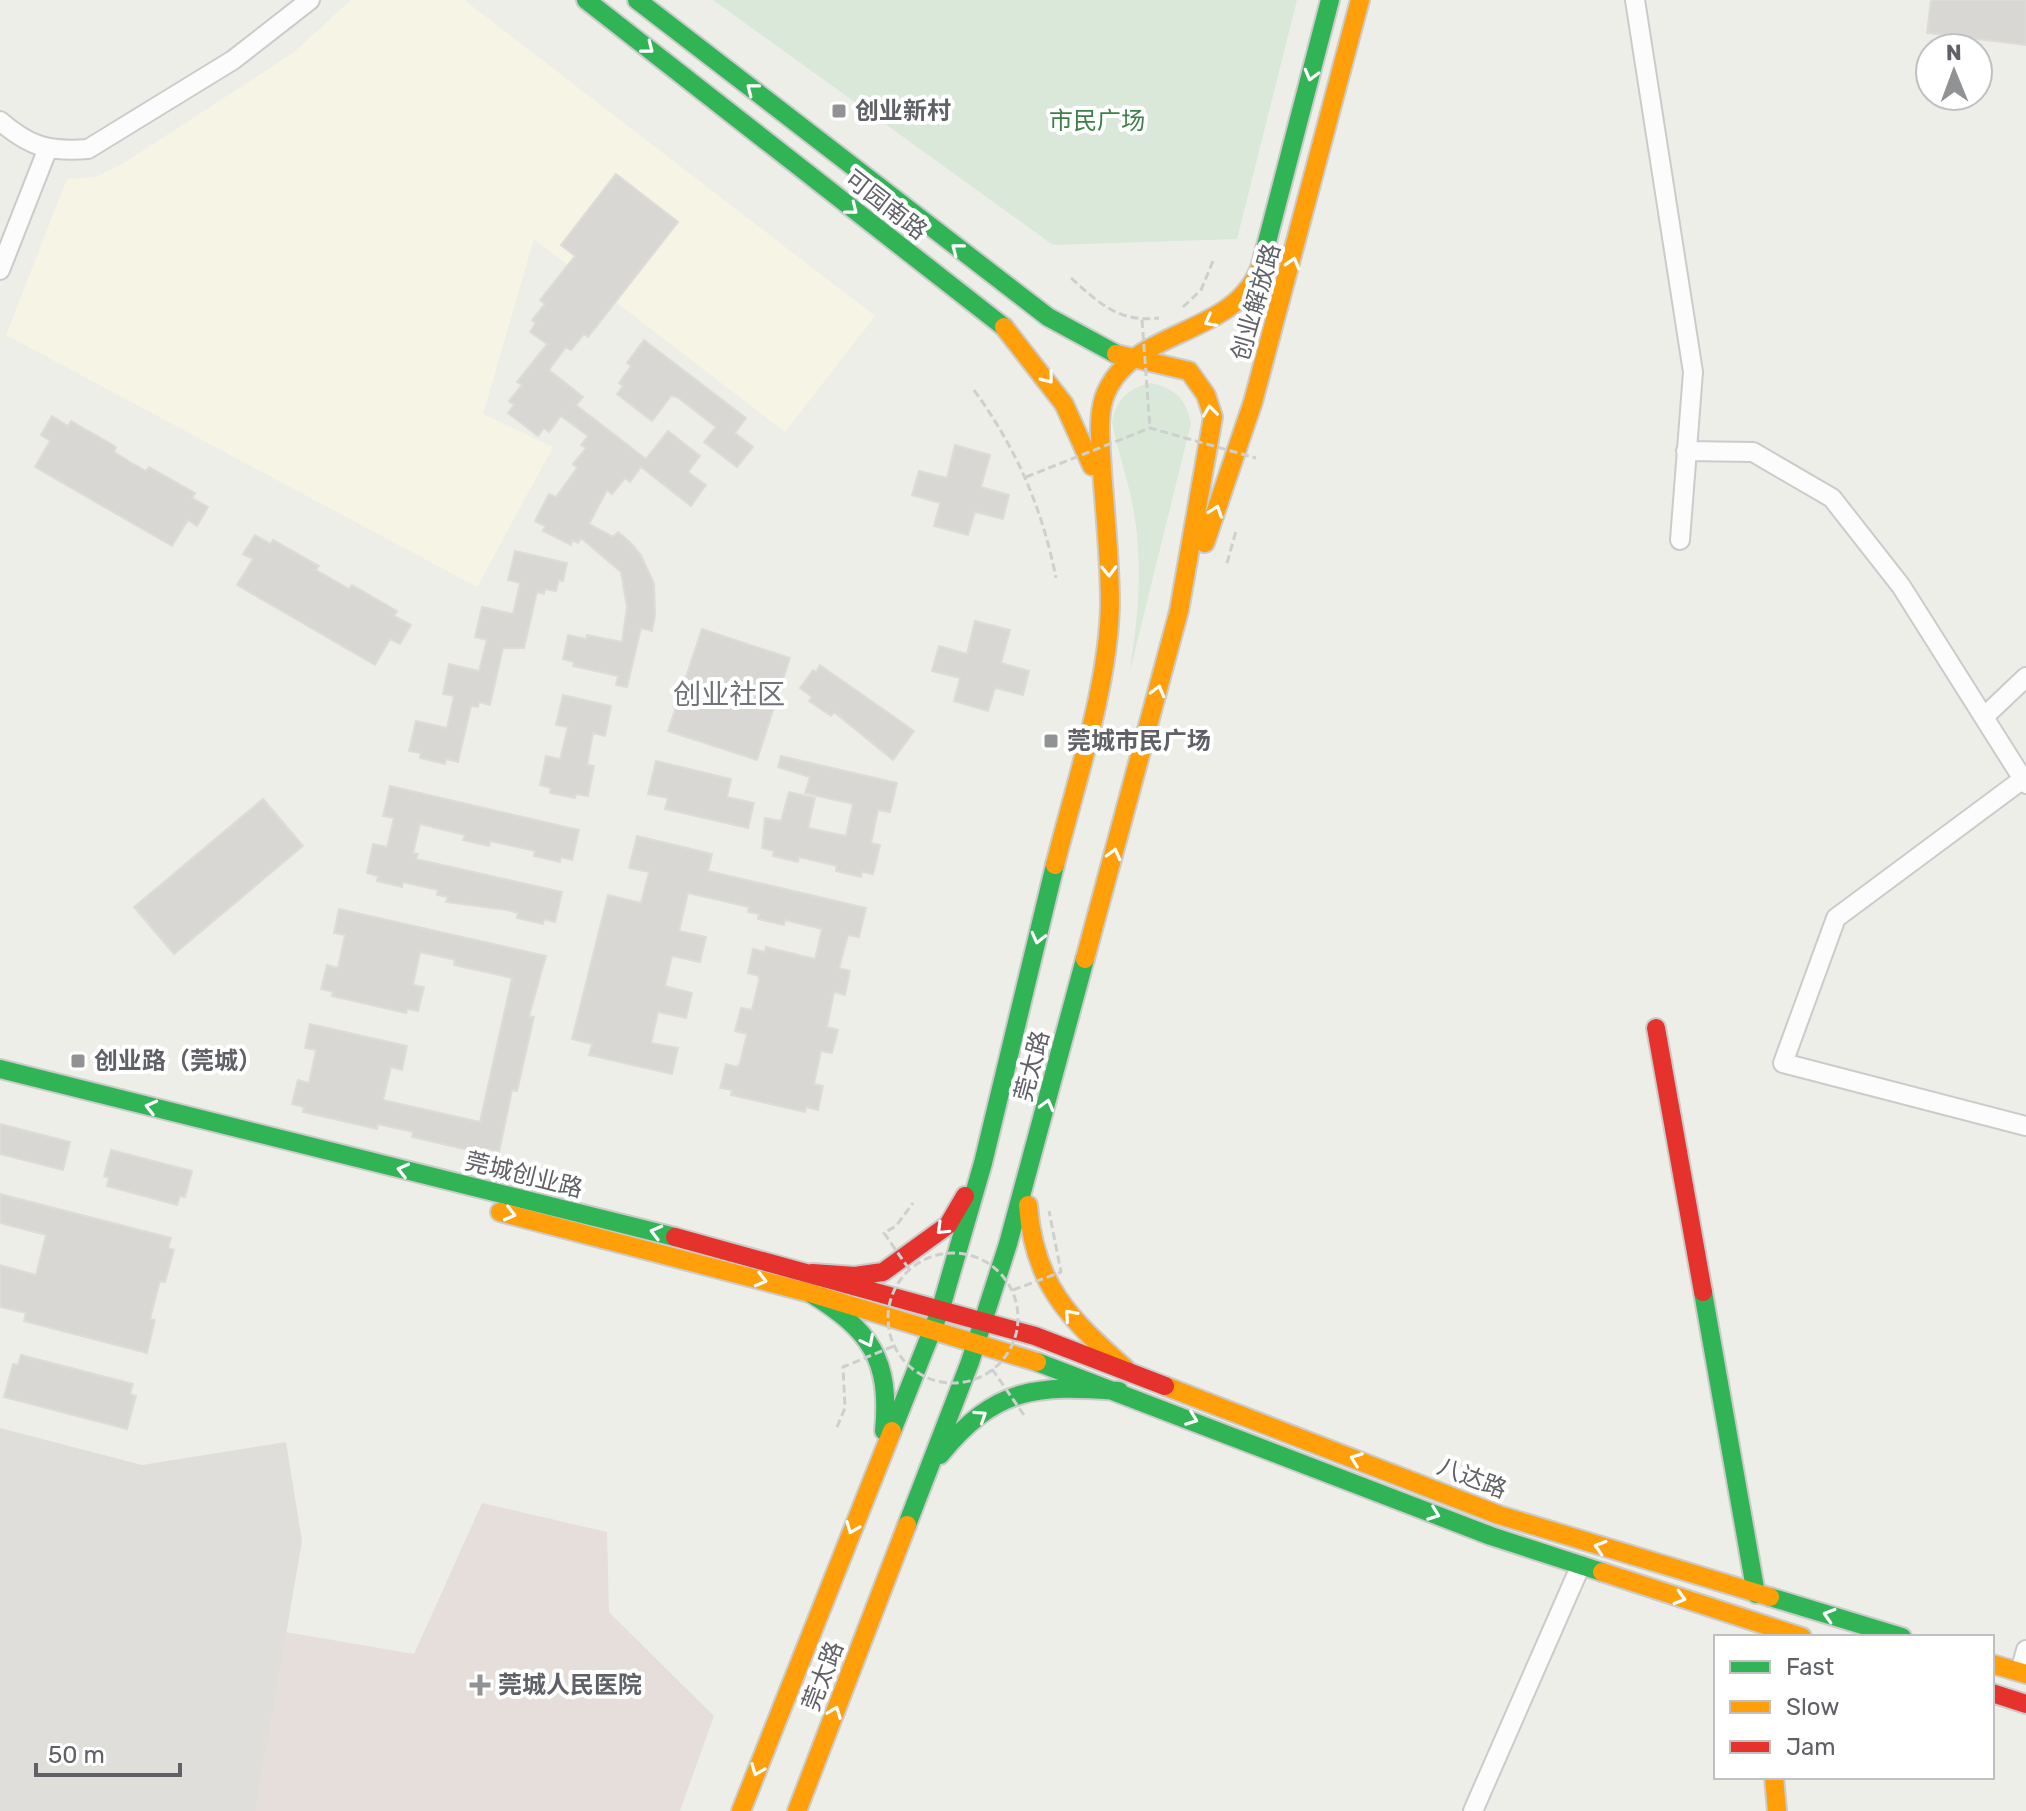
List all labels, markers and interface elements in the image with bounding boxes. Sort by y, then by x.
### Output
north arrow [1914,32,1994,112]
one-way arrow [639,38,653,53]
text: N [1946,39,1962,66]
one-way arrow [1303,68,1320,82]
one-way arrow [746,85,761,99]
place label: 创业新村 [855,97,951,125]
marker: 创业新村 [830,102,848,120]
park label: 市民广场 [1049,107,1145,135]
street label: 可园南路 [840,164,932,246]
one-way arrow [843,199,857,214]
street label: 创业解放路 [1226,240,1286,364]
one-way arrow [951,244,966,258]
one-way arrow [1283,257,1300,271]
one-way arrow [1204,311,1218,326]
one-way arrow [1038,369,1052,384]
one-way arrow [1201,405,1218,418]
one-way arrow [1206,505,1222,519]
one-way arrow [1101,565,1118,578]
district label: 创业社区 [673,678,785,711]
one-way arrow [1149,684,1166,698]
place label: 莞城市民广场 [1067,727,1211,755]
marker: 莞城市民广场 [1042,732,1060,750]
one-way arrow [1105,847,1122,861]
one-way arrow [1031,931,1048,945]
street label: 莞太路 [1009,1028,1055,1104]
place label: 创业路（莞城） [94,1047,262,1075]
marker: 创业路（莞城） [69,1052,87,1070]
one-way arrow [144,1099,158,1116]
one-way arrow [1037,1099,1054,1113]
street label: 莞城创业路 [462,1147,586,1203]
one-way arrow [397,1162,411,1179]
one-way arrow [502,1205,516,1222]
one-way arrow [937,1219,951,1234]
one-way arrow [649,1224,663,1241]
one-way arrow [754,1271,768,1288]
one-way arrow [1065,1309,1079,1324]
one-way arrow [859,1333,874,1348]
one-way arrow [972,1410,987,1425]
one-way arrow [1184,1410,1198,1426]
one-way arrow [1350,1452,1364,1469]
street label: 八达路 [1433,1452,1511,1504]
one-way arrow [1426,1504,1440,1521]
one-way arrow [845,1520,862,1534]
one-way arrow [1594,1541,1608,1557]
one-way arrow [1673,1589,1687,1605]
one-way arrow [1822,1608,1836,1624]
legend [1714,1635,1994,1779]
street label: 莞太路 [797,1637,849,1715]
text: Fast [1786,1653,1834,1681]
place label: 莞城人民医院 [498,1671,642,1699]
marker: 莞城人民医院 [469,1674,491,1696]
text: Slow [1786,1693,1839,1721]
one-way arrow [825,1706,842,1720]
scale bar [36,1727,180,1777]
text: Jam [1786,1733,1836,1761]
text: 50 m [48,1741,105,1769]
one-way arrow [750,1762,767,1776]

